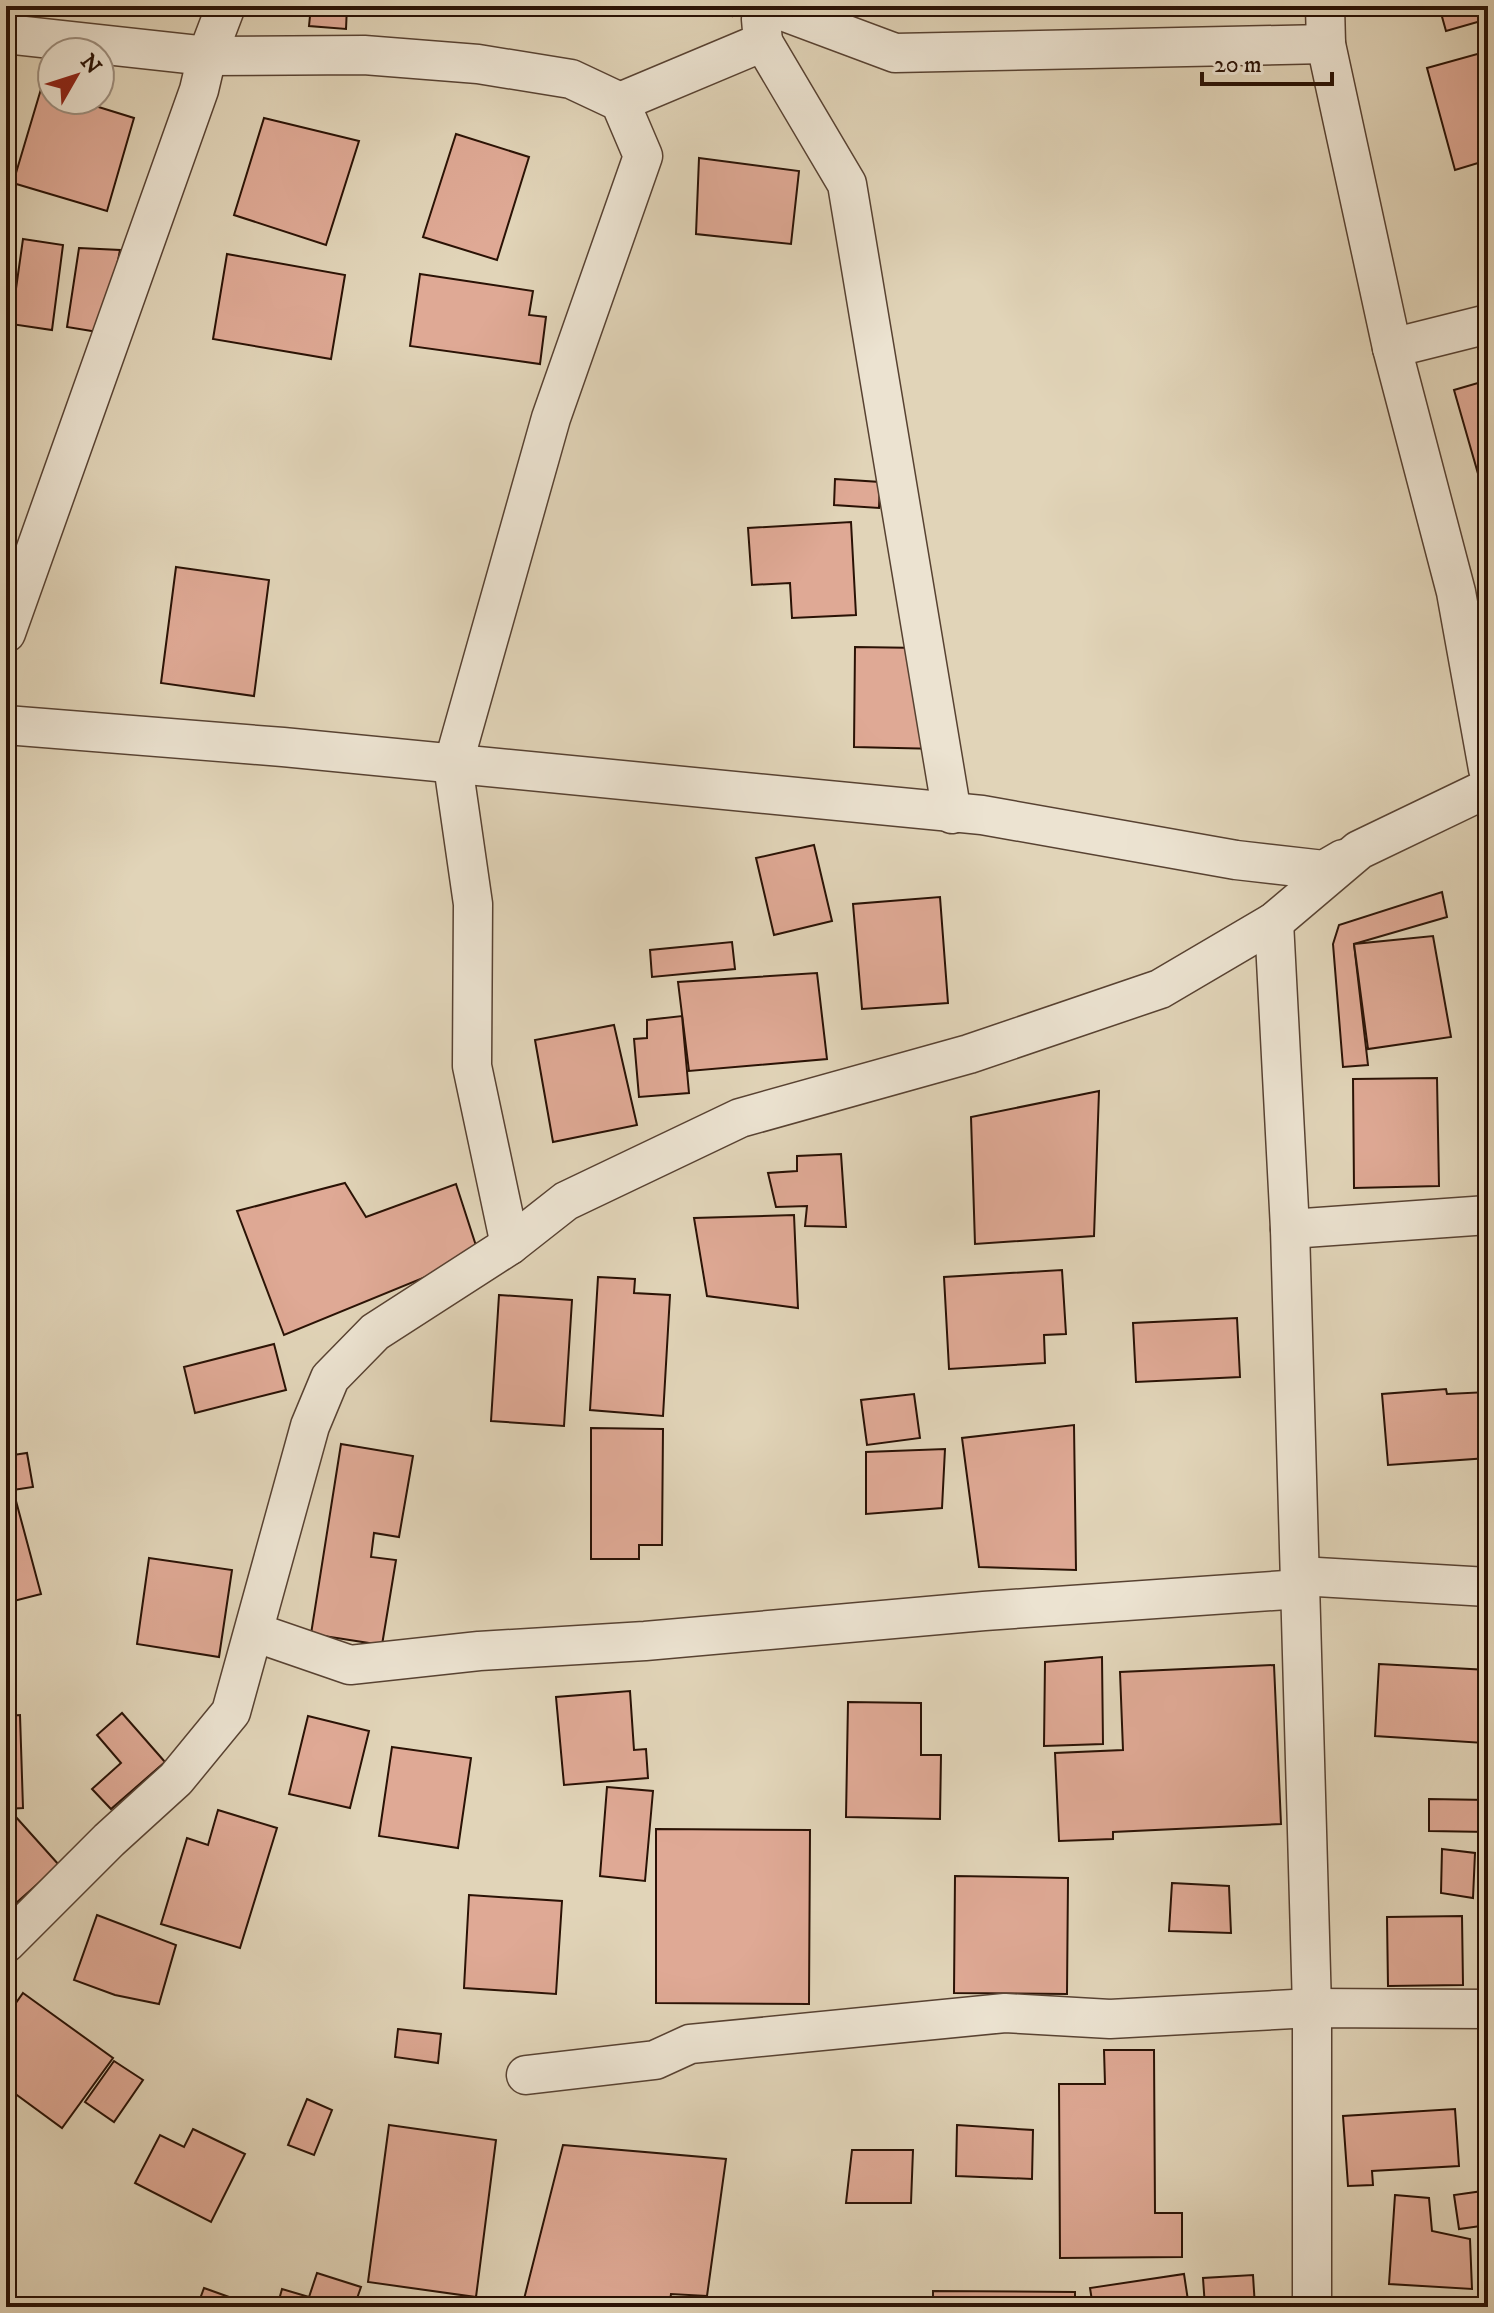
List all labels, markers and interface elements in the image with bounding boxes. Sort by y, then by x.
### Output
north arrow [36,36,116,116]
scale bar [1202,36,1332,86]
text: N [74,49,107,80]
text: 20 m [1214,50,1262,80]

